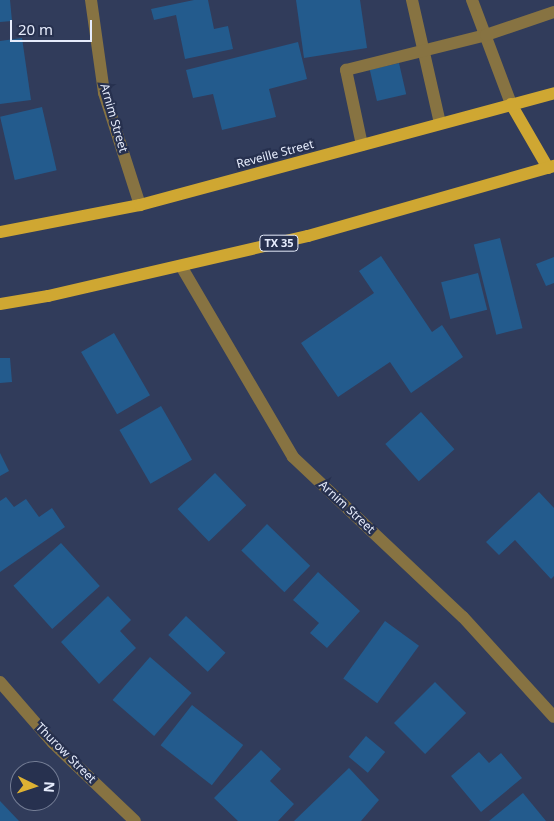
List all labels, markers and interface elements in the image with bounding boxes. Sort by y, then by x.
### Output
scale bar [12,10,95,42]
text: 20 m [18,19,53,39]
street label: Arnim Street [97,82,131,154]
street label: Reveille Street [235,137,315,171]
road number: TX 35 [259,234,299,252]
street label: Arnim Street [316,478,378,536]
street label: Thurow Street [33,720,99,786]
north arrow [10,761,60,811]
text: N [40,781,59,793]

